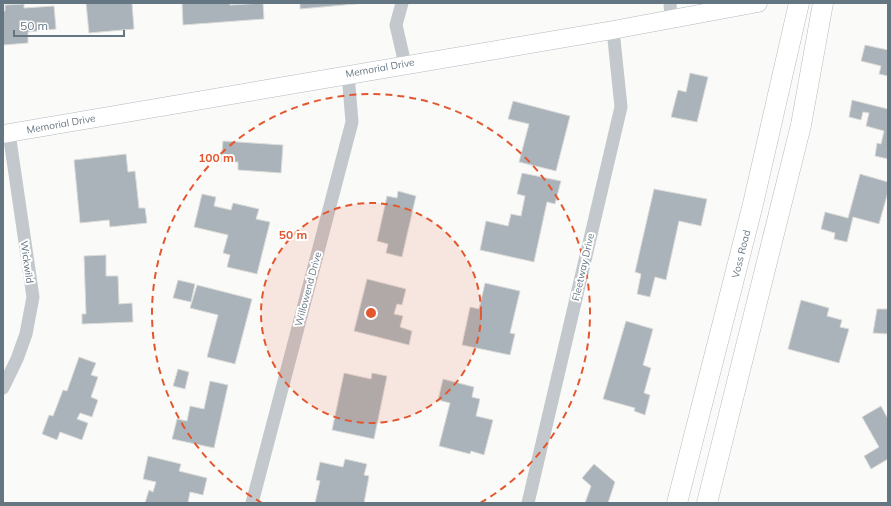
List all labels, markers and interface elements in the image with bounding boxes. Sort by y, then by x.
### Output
scale bar [14,12,124,38]
text: 50 m [20,18,48,33]
street label: Memorial Drive [345,56,415,80]
street label: Memorial Drive [26,112,96,136]
text: 100 m [198,150,234,165]
text: 50 m [279,227,307,242]
street label: Voss Road [729,229,753,279]
street label: Fleetway Drive [569,232,597,302]
street label: Wickwild [18,240,36,284]
street label: Willowend Drive [292,250,324,328]
centre of rings [364,306,378,320]

